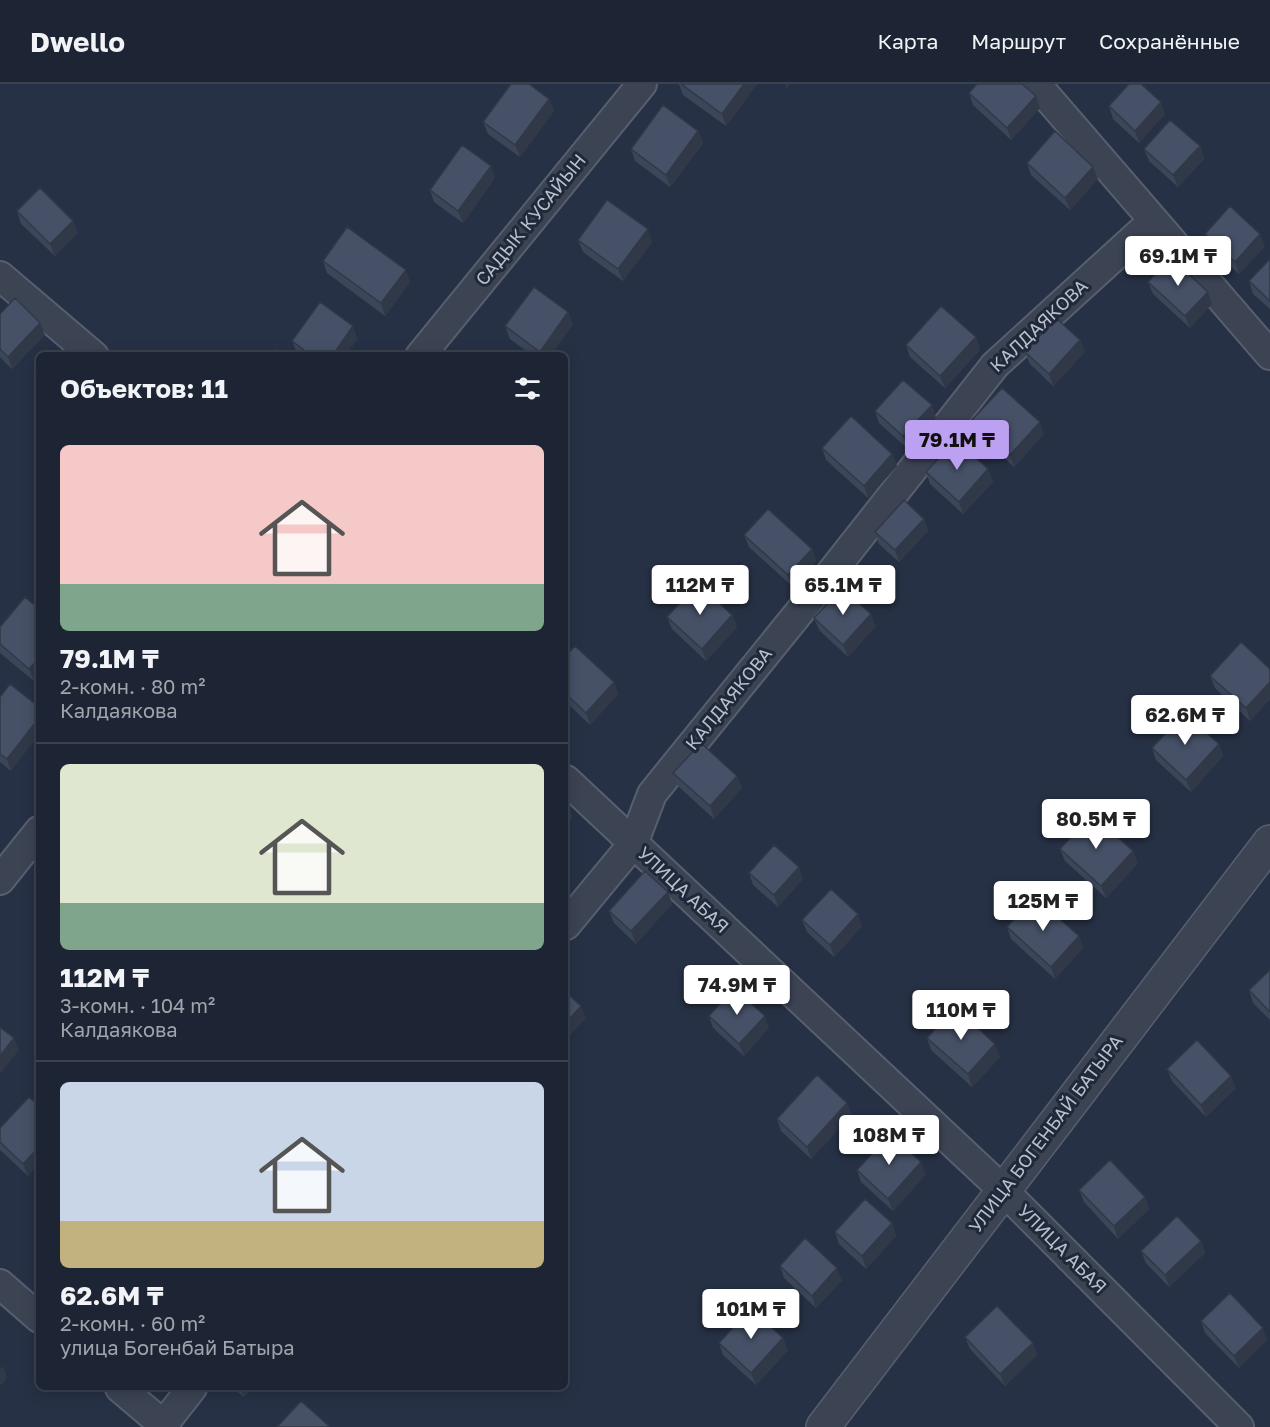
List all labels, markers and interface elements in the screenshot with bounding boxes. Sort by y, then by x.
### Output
text: Dwello [30,25,125,58]
text: Карта [877,28,938,54]
text: Маршрут [971,28,1066,54]
text: Сохранённые [1099,28,1240,54]
street label: САДЫК КУСАЙЫН [471,149,590,289]
pin: 69.1M ₸ [1123,236,1233,287]
text: 69.1M ₸ [1139,243,1217,267]
street label: КАЛДАЯКОВА [985,274,1092,376]
icon: filters [511,372,544,405]
text: Объектов: 11 [60,373,228,404]
pin: 79.1M ₸ [902,420,1012,471]
text: 79.1M ₸ [919,427,995,451]
icon: home [248,484,356,592]
pin: 112M ₸ [651,565,749,616]
pin: 65.1M ₸ [788,565,898,616]
text: 112M ₸ [666,572,734,596]
text: 65.1M ₸ [804,572,882,596]
text: 79.1M ₸ [60,643,159,674]
street label: КАЛДАЯКОВА [680,643,776,754]
text: 2-комн. · 80 m² [60,674,205,698]
pin: 62.6M ₸ [1130,695,1240,746]
text: Калдаякова [60,698,178,722]
text: 62.6M ₸ [1145,702,1225,726]
pin: 80.5M ₸ [1041,799,1151,850]
icon: home [248,803,356,911]
text: 80.5M ₸ [1056,806,1136,830]
street label: УЛИЦА АБАЯ [634,842,734,937]
pin: 125M ₸ [994,881,1092,932]
text: 125M ₸ [1008,888,1078,912]
text: 112M ₸ [60,962,149,993]
pin: 74.9M ₸ [682,965,792,1016]
text: 74.9M ₸ [698,972,776,996]
pin: 110M ₸ [912,990,1010,1041]
text: 3-комн. · 104 m² [60,993,215,1017]
text: 110M ₸ [926,997,996,1021]
text: Калдаякова [60,1017,178,1041]
street label: УЛИЦА БОГЕНБАЙ БАТЫРА [964,1030,1127,1237]
pin: 108M ₸ [840,1115,938,1166]
icon: home [248,1121,356,1229]
text: 108M ₸ [853,1122,925,1146]
street label: УЛИЦА АБАЯ [1014,1199,1112,1297]
text: 62.6M ₸ [60,1280,164,1311]
pin: 101M ₸ [702,1289,800,1340]
text: 101M ₸ [716,1296,786,1320]
text: 2-комн. · 60 m² [60,1311,205,1335]
text: улица Богенбай Батыра [60,1335,295,1359]

